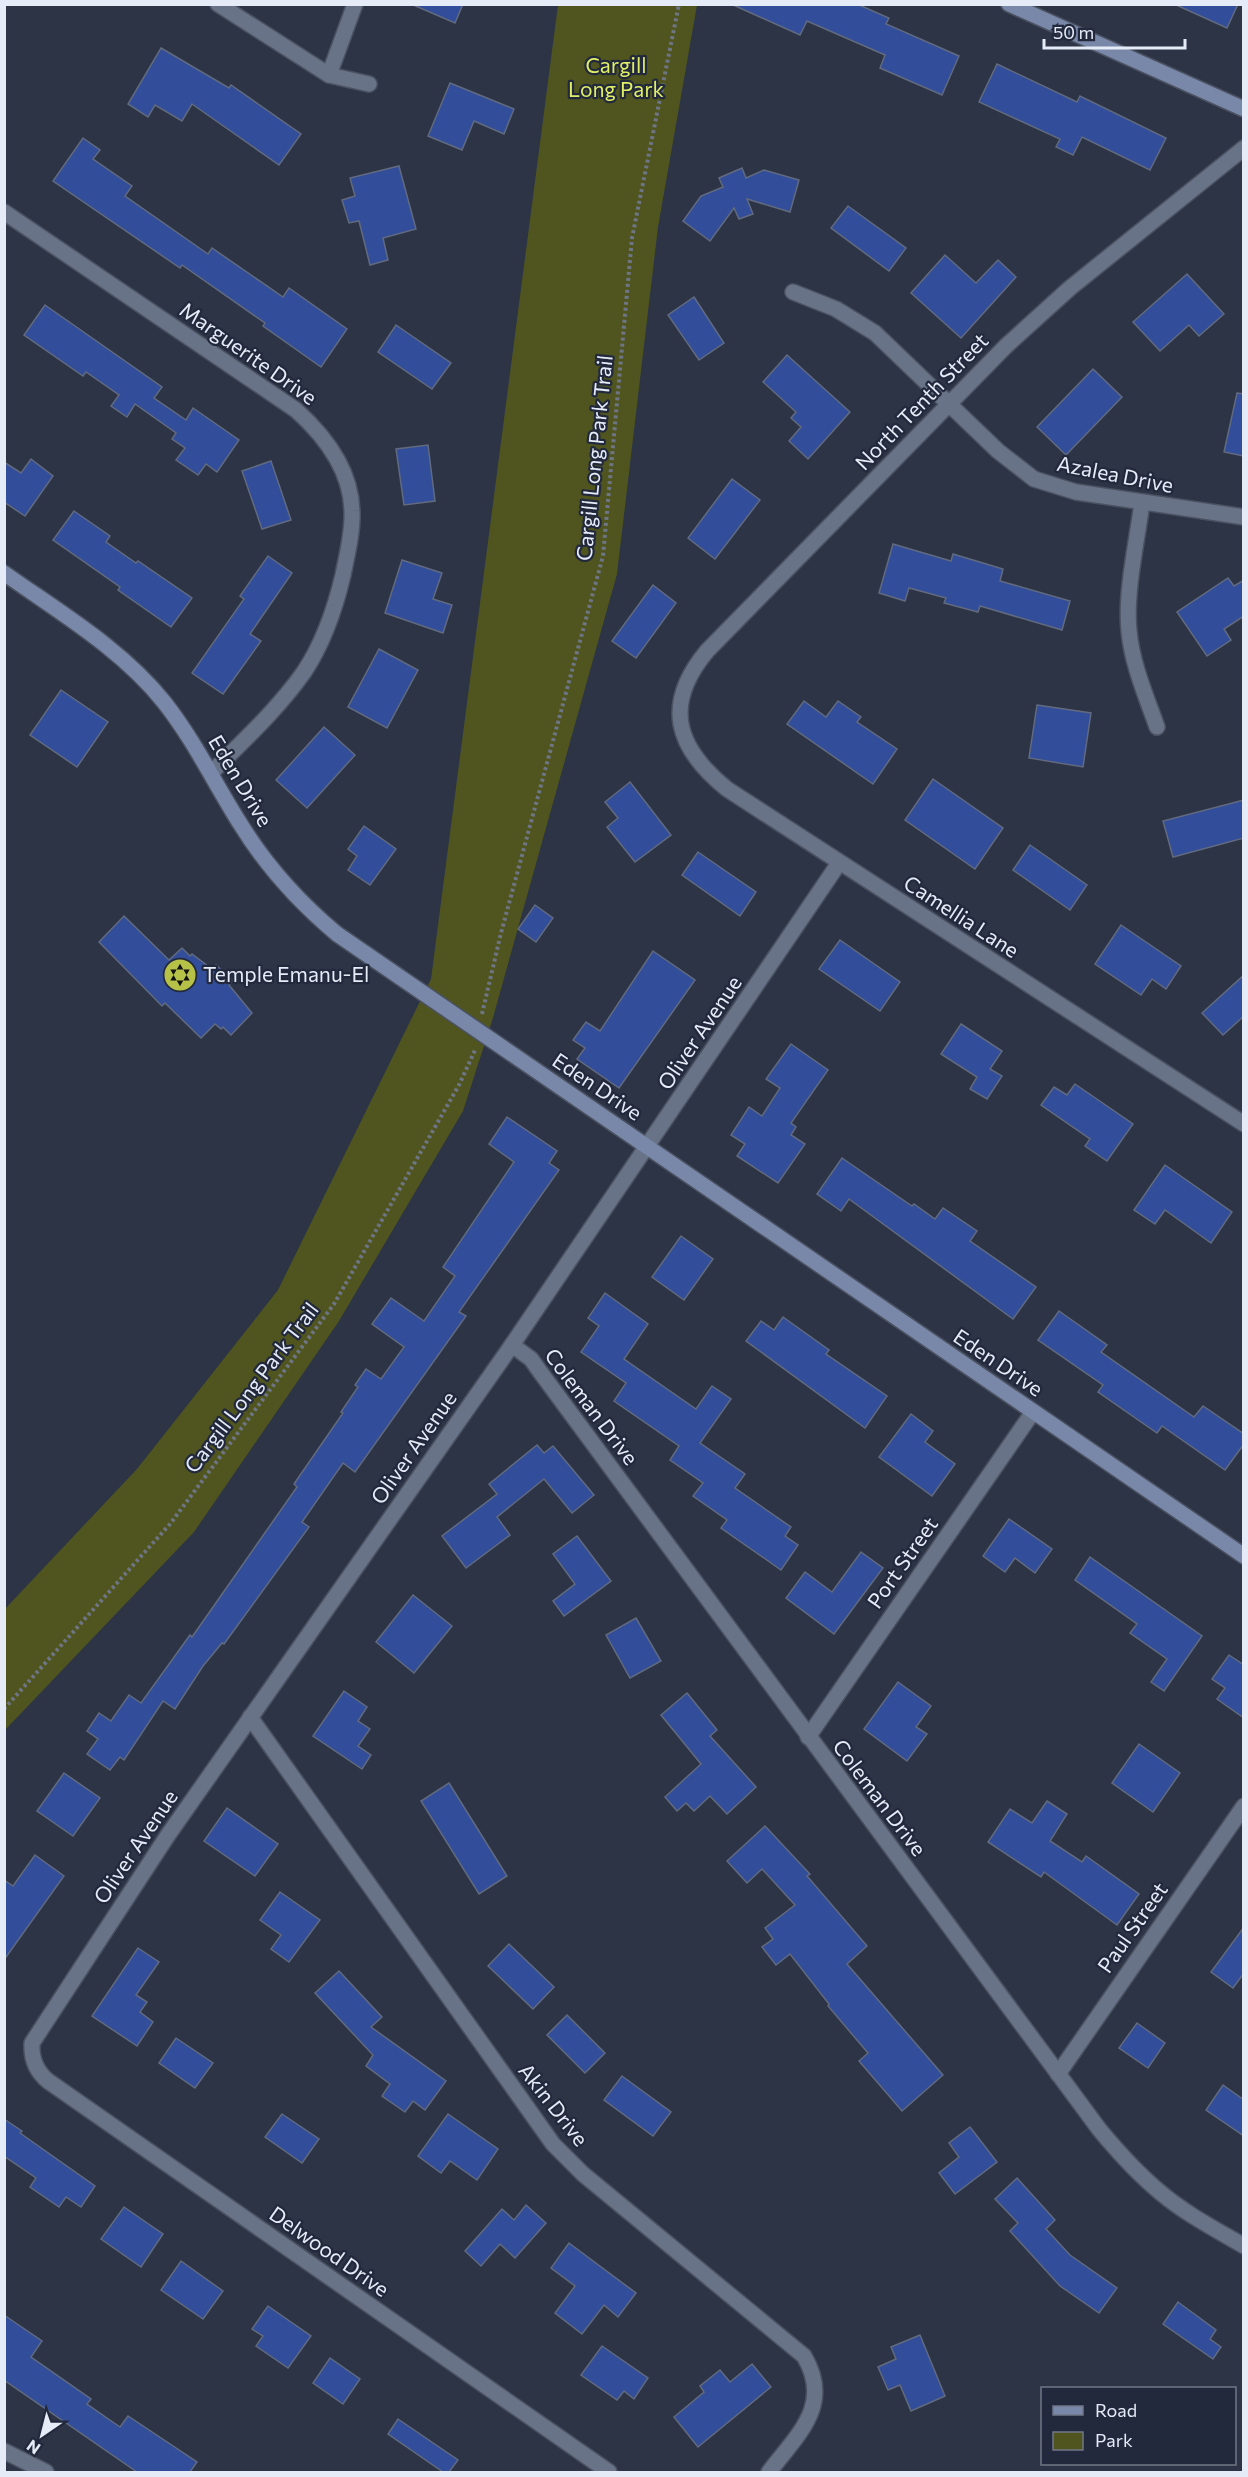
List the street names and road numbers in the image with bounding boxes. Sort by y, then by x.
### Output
street label: Marguerite Drive [176,296,322,409]
street label: North Tenth Street [849,327,993,475]
street label: Cargill Long Park Trail [570,354,617,562]
street label: Azalea Drive [1055,450,1176,497]
street label: Eden Drive [204,730,278,831]
street label: Camellia Lane [900,869,1024,962]
street label: Oliver Avenue [652,971,746,1094]
street label: Eden Drive [548,1047,647,1125]
street label: Cargill Long Park Trail [179,1297,323,1477]
street label: Eden Drive [949,1323,1048,1401]
street label: Coleman Drive [540,1343,644,1469]
street label: Oliver Avenue [365,1386,461,1508]
street label: Port Street [861,1512,942,1613]
street label: Coleman Drive [828,1734,932,1860]
street label: Oliver Avenue [88,1785,182,1908]
street label: Paul Street [1092,1877,1172,1977]
street label: Akin Drive [514,2058,594,2150]
street label: Delwood Drive [265,2200,394,2301]

